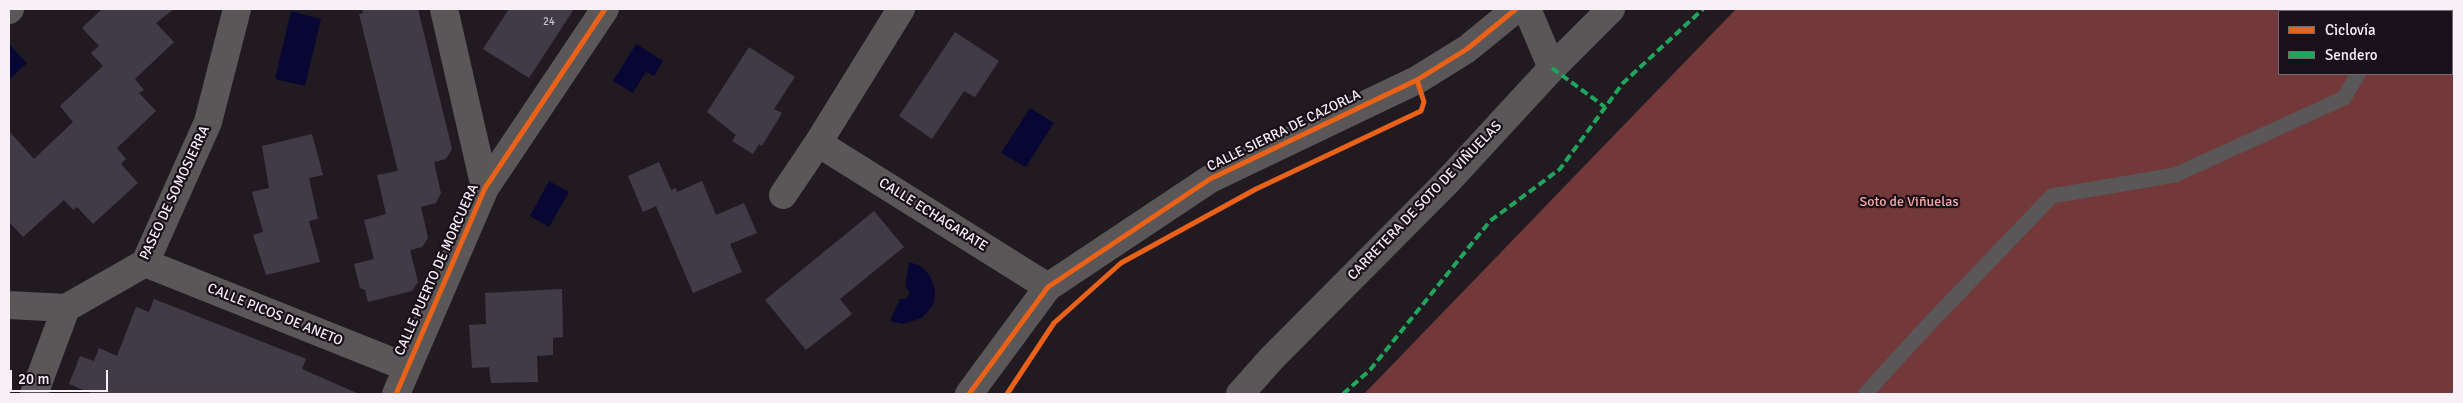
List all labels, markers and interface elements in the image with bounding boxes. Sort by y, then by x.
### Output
legend [2278,10,2453,75]
house number: 24 [543,15,555,29]
text: Ciclovía [2325,21,2376,39]
text: Sendero [2325,46,2378,64]
street label: CALLE SIERRA DE CAZORLA [1205,86,1363,176]
street label: CARRETERA DE SOTO DE VIÑUELAS [1344,118,1506,284]
street label: PASEO DE SOMOSIERRA [136,123,214,263]
street label: CALLE ECHAGARATE [876,175,990,255]
street label: CALLE PUERTO DE MORCUERA [391,182,483,358]
park label: Soto de Viñuelas [1859,194,1959,210]
street label: CALLE PICOS DE ANETO [205,280,345,350]
scale bar [12,360,110,392]
text: 20 m [18,370,49,388]

